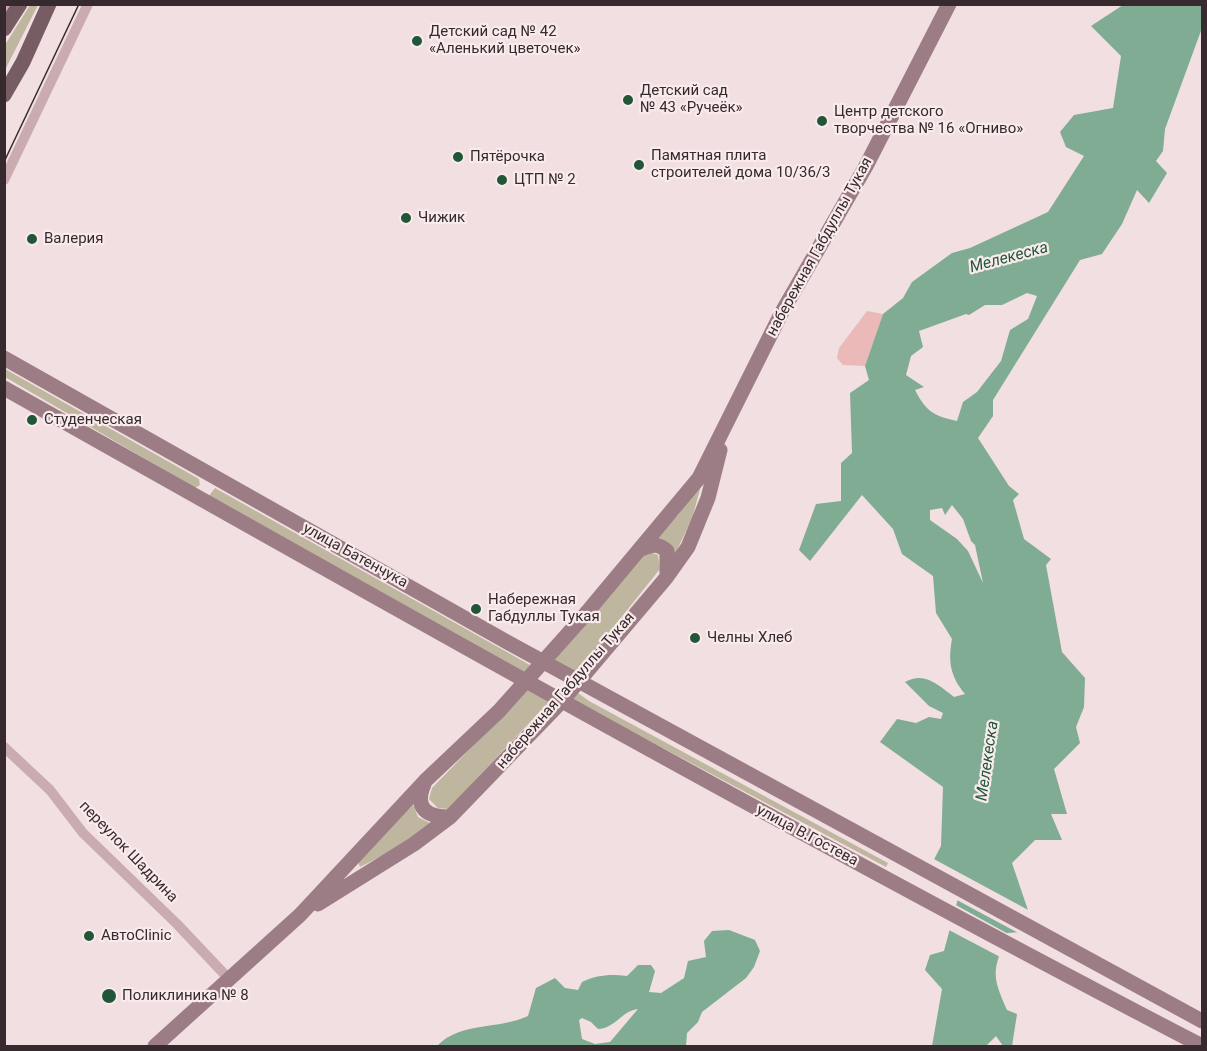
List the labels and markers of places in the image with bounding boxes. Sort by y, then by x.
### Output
place label: Детский сад № 42 «Аленький цветочек» [429,23,581,58]
marker: Детский сад № 42 «Аленький цветочек» [410,34,424,48]
place label: Детский сад № 43 «Ручеёк» [640,82,743,117]
marker: Детский сад № 43 «Ручеёк» [621,93,635,107]
place label: Центр детского творчества № 16 «Огниво» [834,103,1023,138]
marker: Центр детского творчества № 16 «Огниво» [815,114,829,128]
place label: Памятная плита строителей дома 10/36/3 [651,147,830,182]
place label: Пятёрочка [470,148,545,166]
marker: Пятёрочка [451,150,465,164]
marker: Памятная плита строителей дома 10/36/3 [632,158,646,172]
place label: ЦТП № 2 [514,171,576,189]
marker: ЦТП № 2 [495,173,509,187]
place label: Чижик [418,209,465,227]
marker: Чижик [399,211,413,225]
place label: Валерия [44,230,103,248]
marker: Валерия [25,232,39,246]
place label: Студенческая [44,411,142,429]
marker: Студенческая [25,413,39,427]
place label: Набережная Габдуллы Тукая [488,591,600,626]
marker: Набережная Габдуллы Тукая [469,602,483,616]
place label: Челны Хлеб [707,629,792,647]
marker: Челны Хлеб [688,631,702,645]
place label: АвтоClinic [101,927,172,945]
marker: АвтоClinic [82,929,96,943]
marker: Поликлиника № 8 [100,987,118,1005]
place label: Поликлиника № 8 [122,987,249,1005]

